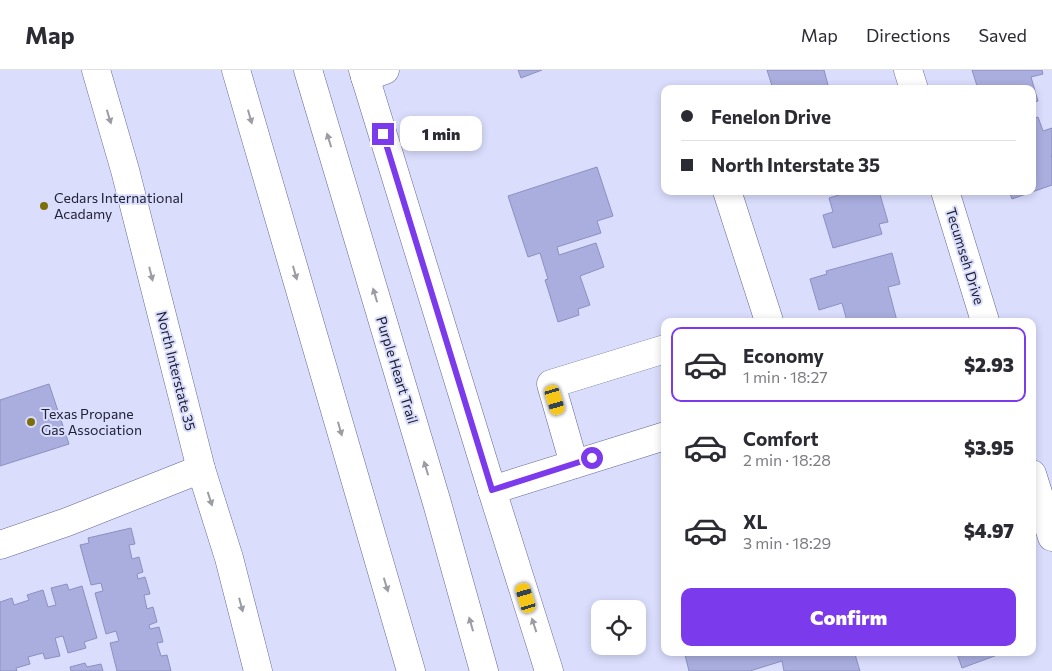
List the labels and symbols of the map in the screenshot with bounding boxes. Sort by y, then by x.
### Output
one-way arrow [106,109,114,124]
one-way arrow [246,109,254,124]
callout: 1 min [400,116,483,152]
route end [372,123,394,145]
one-way arrow [324,132,332,147]
place label: Cedars International Acadamy [54,189,183,222]
marker: Cedars International Acadamy [38,200,50,212]
street label: Tecumseh Drive [943,205,988,306]
one-way arrow [291,265,299,280]
one-way arrow [148,266,156,281]
one-way arrow [370,288,378,303]
street label: North Interstate 35 [153,309,200,432]
street label: Purple Heart Trail [373,314,422,425]
car [543,383,566,417]
place label: Texas Propane Gas Association [41,405,142,438]
marker: Texas Propane Gas Association [25,416,37,428]
one-way arrow [337,422,345,437]
route start [581,447,603,469]
one-way arrow [422,460,430,475]
one-way arrow [207,491,214,506]
one-way arrow [382,577,390,592]
car [514,581,537,615]
one-way arrow [237,598,245,613]
one-way arrow [467,617,475,632]
one-way arrow [530,617,538,632]

